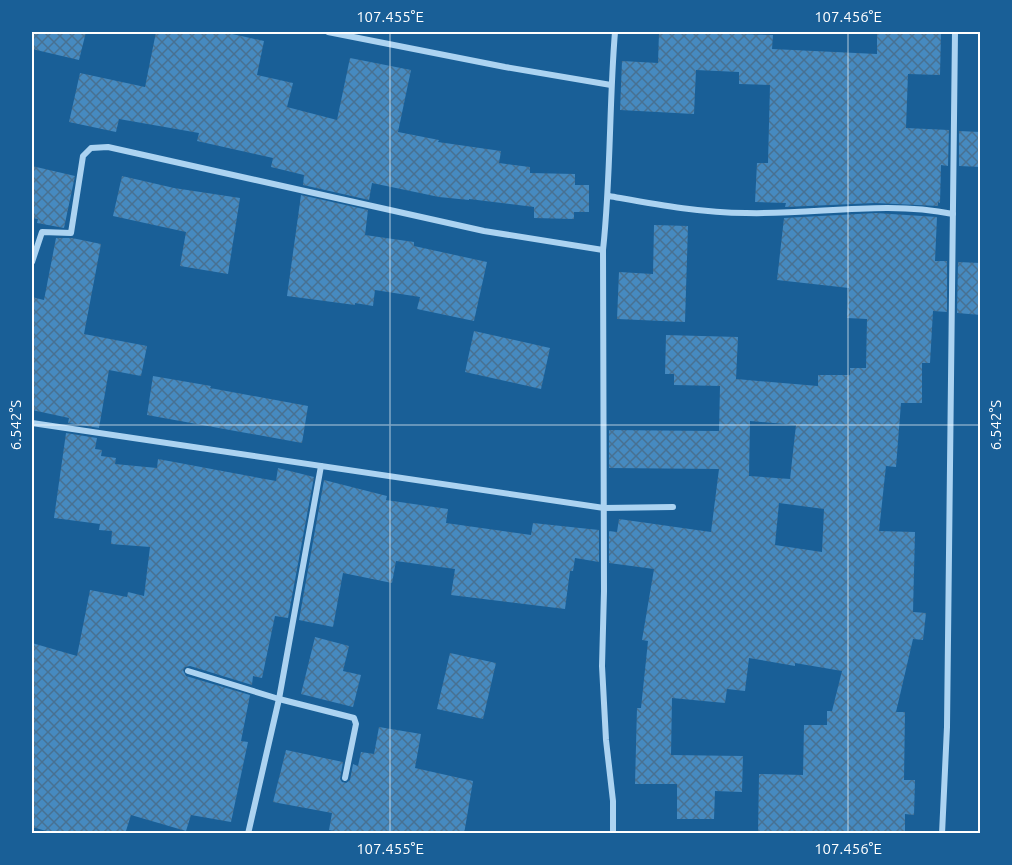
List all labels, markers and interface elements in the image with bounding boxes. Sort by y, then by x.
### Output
text: 107.455°E [356,8,424,25]
text: 107.456°E [814,8,882,25]
text: 6.542°S [7,400,24,450]
text: 6.542°S [987,400,1004,450]
text: 107.455°E [356,840,424,857]
text: 107.456°E [814,840,882,857]

